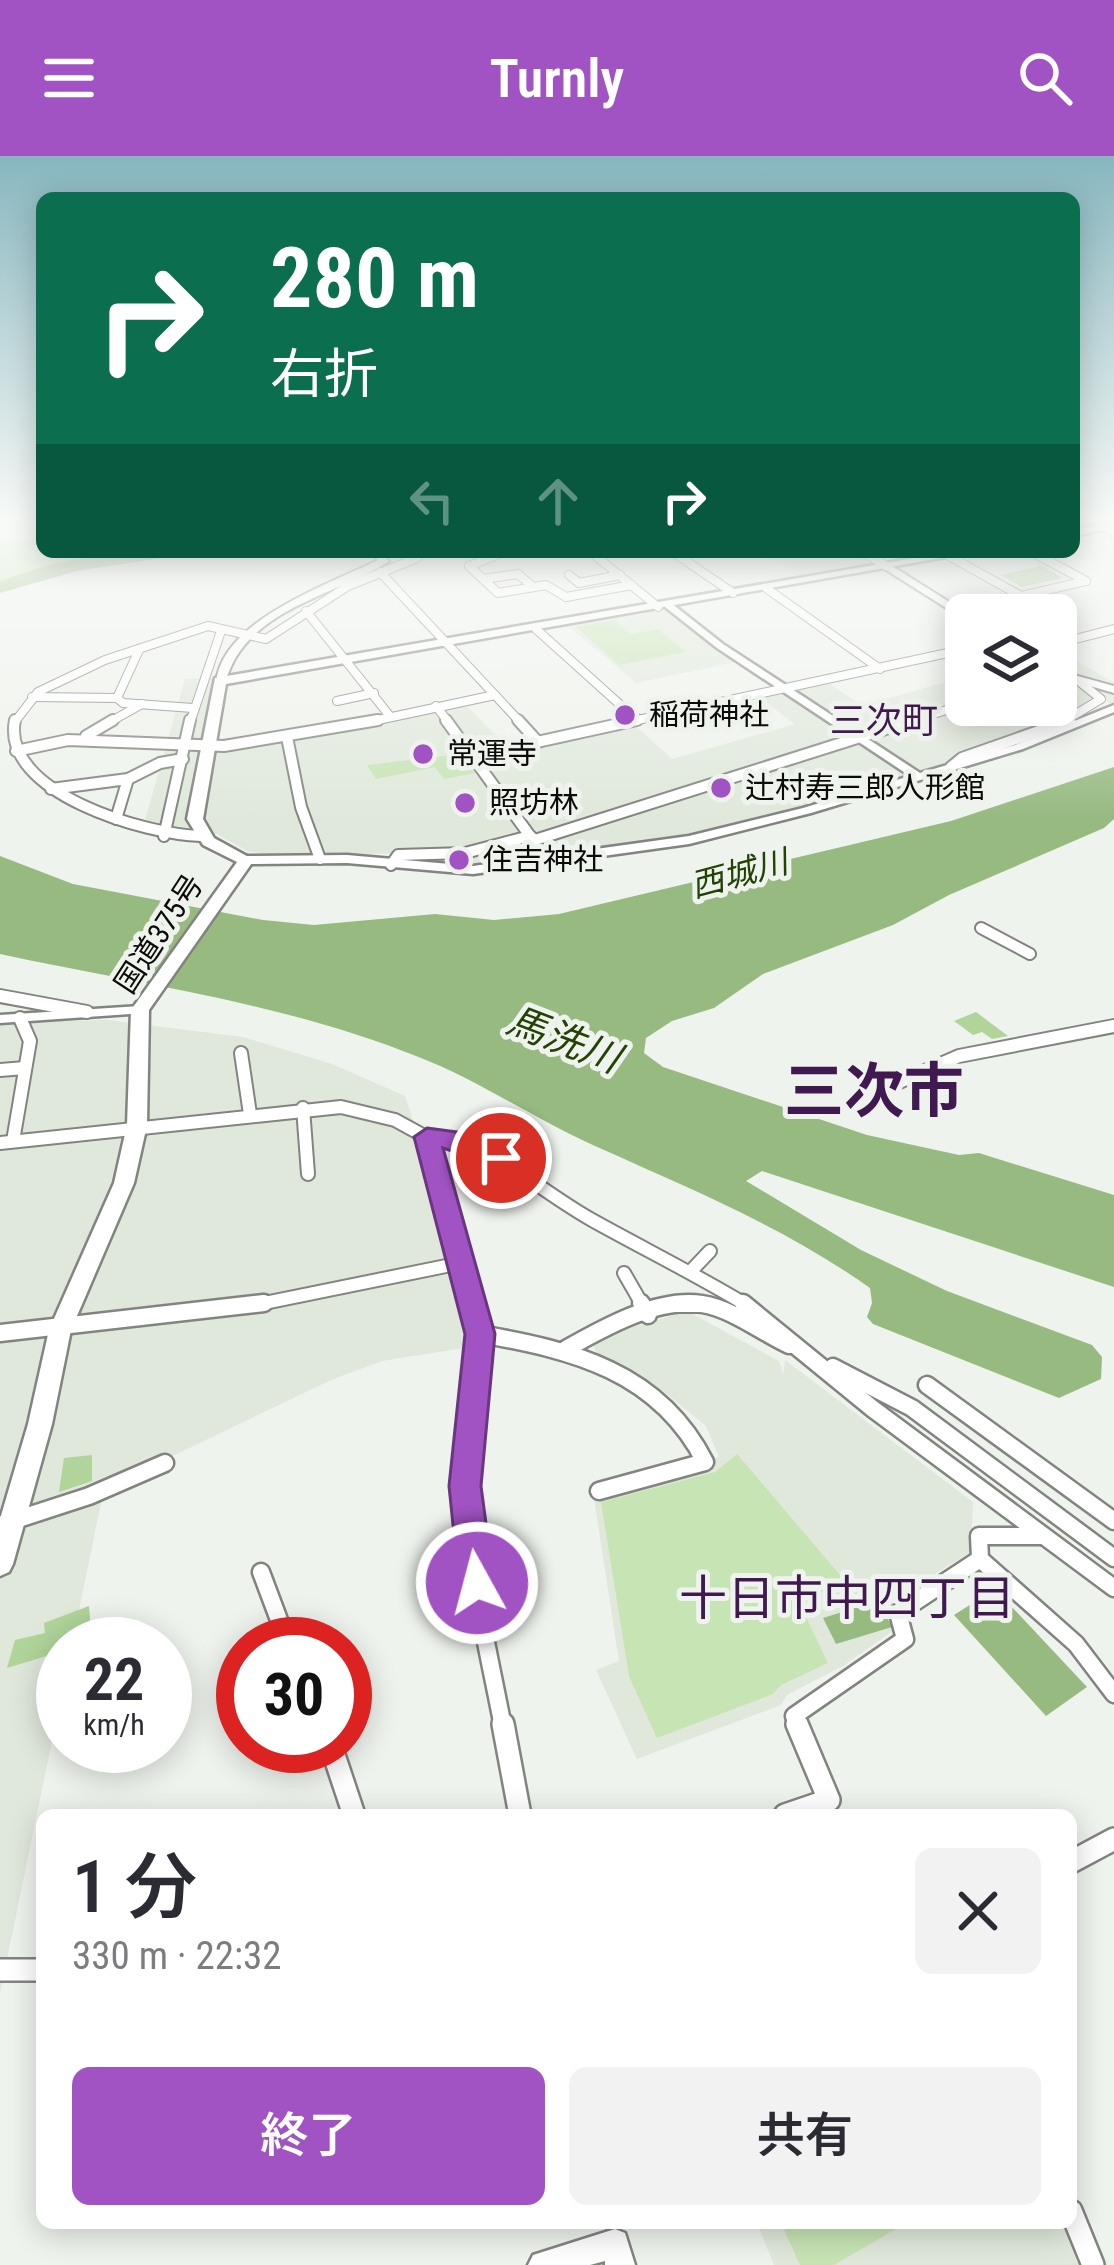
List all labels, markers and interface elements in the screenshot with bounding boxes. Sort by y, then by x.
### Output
icon: menu [36,45,102,111]
icon: search [1012,45,1078,111]
text: Turnly [490,47,624,110]
text: 280 m [270,229,479,328]
icon: right [72,240,228,396]
text: 右折 [270,343,378,406]
icon: left [399,468,465,534]
icon: ahead [525,468,591,534]
icon: right [651,468,717,534]
map controls [945,594,1077,726]
button: layers [945,594,1077,726]
place label: 稲荷神社 [649,697,769,732]
district label: 三次町 [830,700,938,742]
marker: 稲荷神社 [612,702,638,728]
place label: 常運寺 [447,736,537,771]
marker: 常運寺 [410,741,436,767]
place label: 辻村寿三郎人形館 [745,770,985,805]
marker: 辻村寿三郎人形館 [708,775,734,801]
place label: 照坊林 [489,785,579,820]
marker: 照坊林 [452,790,478,816]
water label: 西城川 [686,841,795,905]
place label: 住吉神社 [483,842,603,877]
marker: 住吉神社 [446,847,472,873]
street label: 国道375号 [107,868,210,1000]
water label: 馬洗川 [501,997,630,1084]
district label: 三次市 [784,1056,964,1127]
pin [450,1107,552,1209]
icon: arrive [468,1125,534,1191]
position arrow [414,1520,540,1646]
district label: 十日市中四丁目 [679,1570,1015,1627]
speed limit sign: 30 [216,1617,372,1773]
text: 22 [84,1644,144,1715]
text: km/h [83,1707,145,1742]
text: 1 分 [72,1845,197,1930]
button: close [915,1848,1041,1974]
text: 330 m · 22:32 [72,1933,282,1979]
button: 終了 [72,2067,545,2205]
button: 共有 [569,2067,1041,2205]

